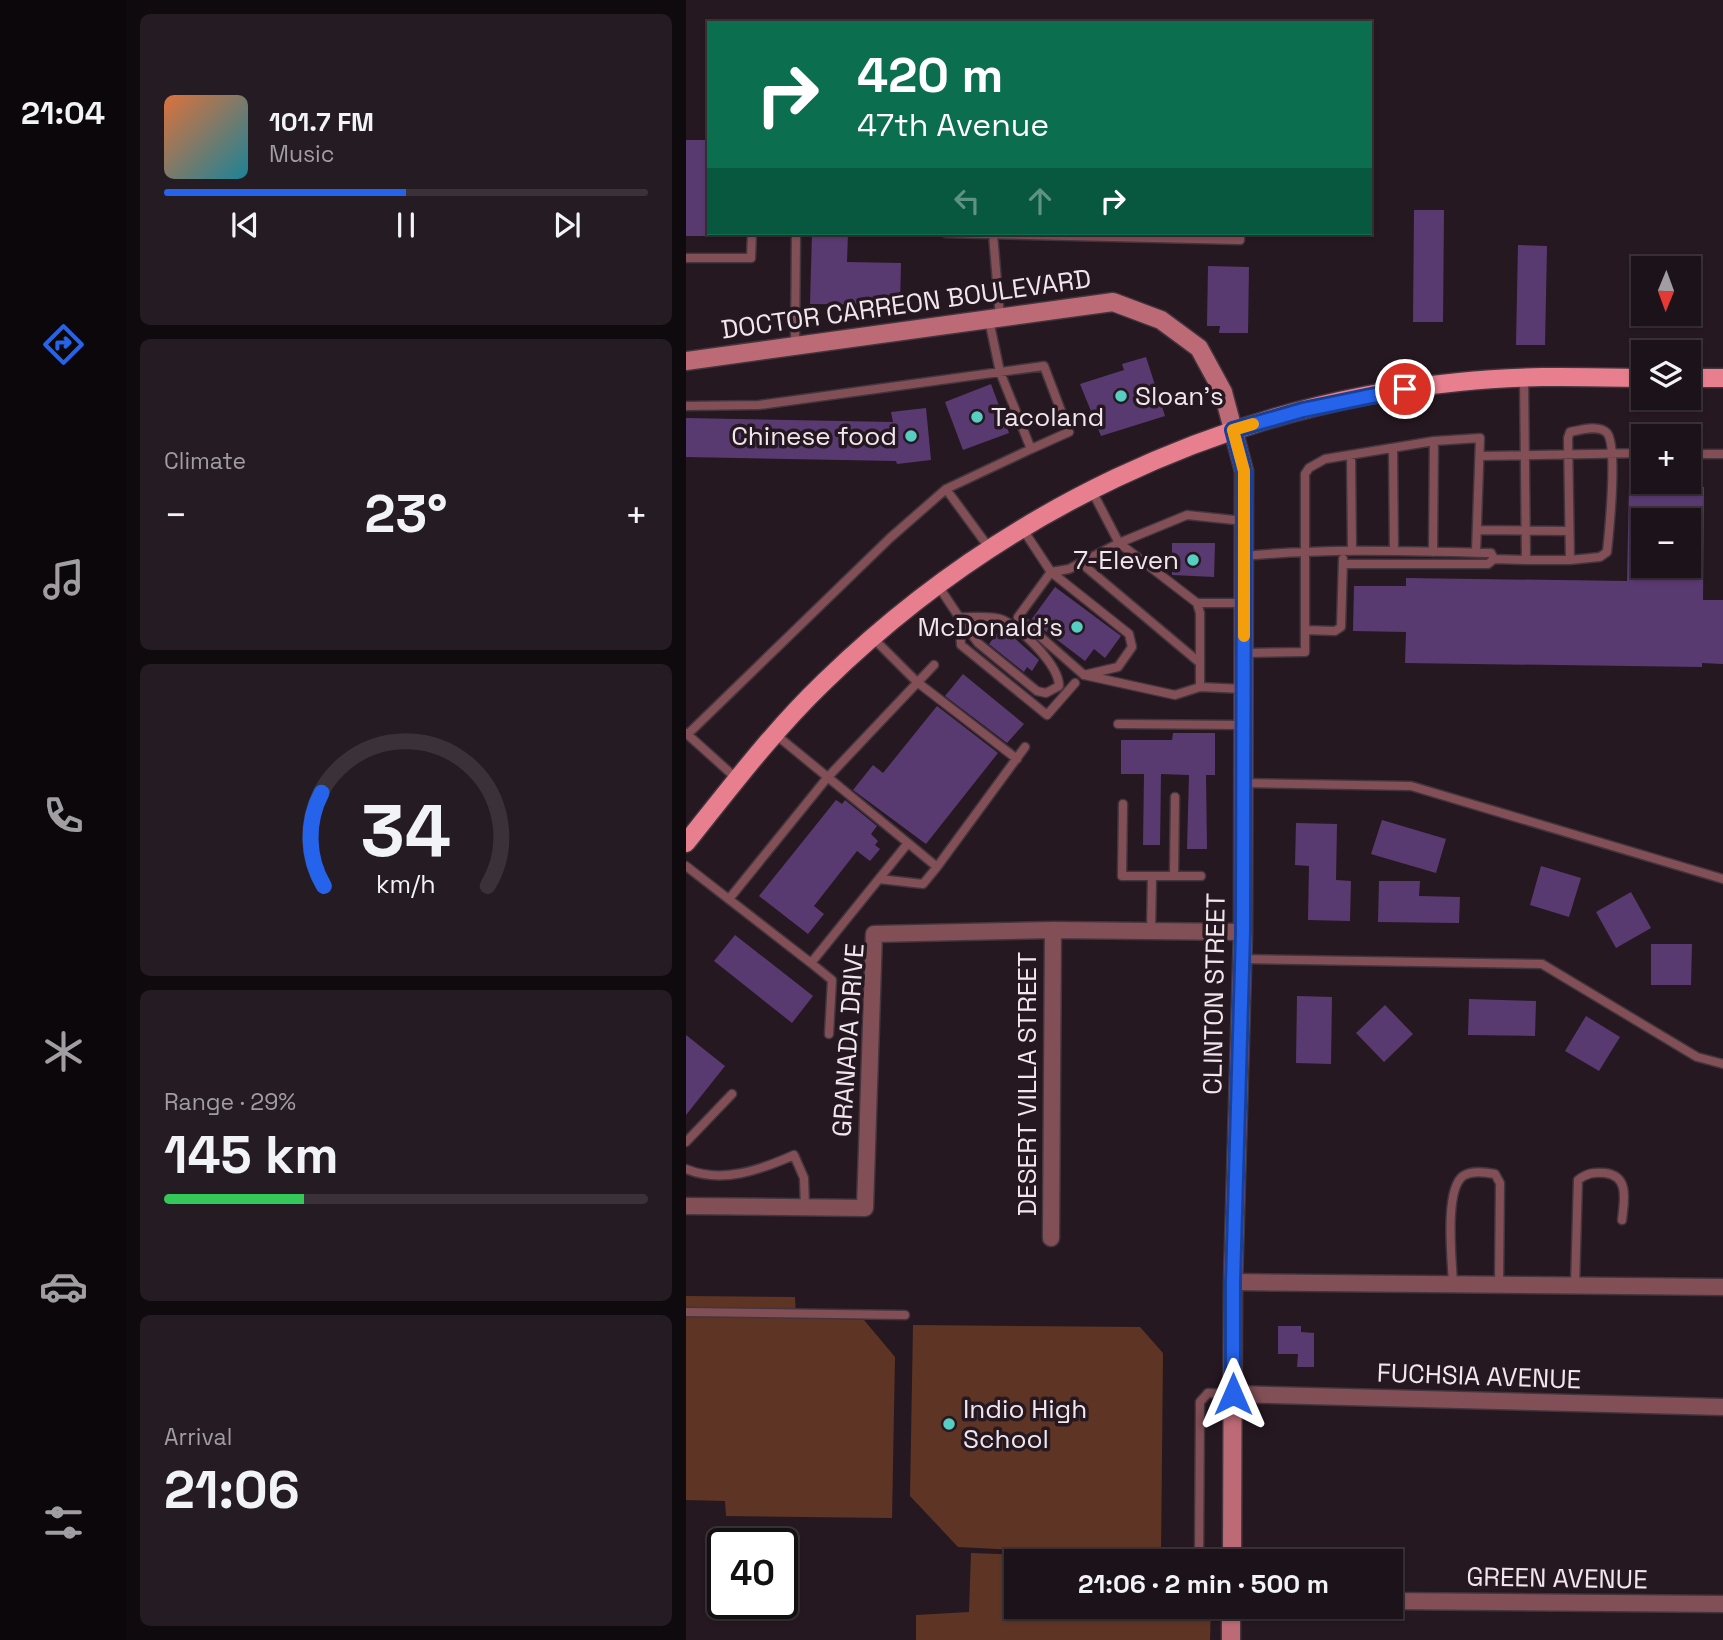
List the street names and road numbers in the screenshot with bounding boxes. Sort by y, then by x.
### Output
street label: DOCTOR CARREON BOULEVARD [719,261,1093,347]
street label: CLINTON STREET [1195,893,1233,1095]
street label: GRANADA DRIVE [824,942,872,1138]
street label: DESERT VILLA STREET [1010,952,1044,1216]
street label: FUCHSIA AVENUE [1376,1355,1582,1397]
street label: GREEN AVENUE [1466,1559,1648,1597]

